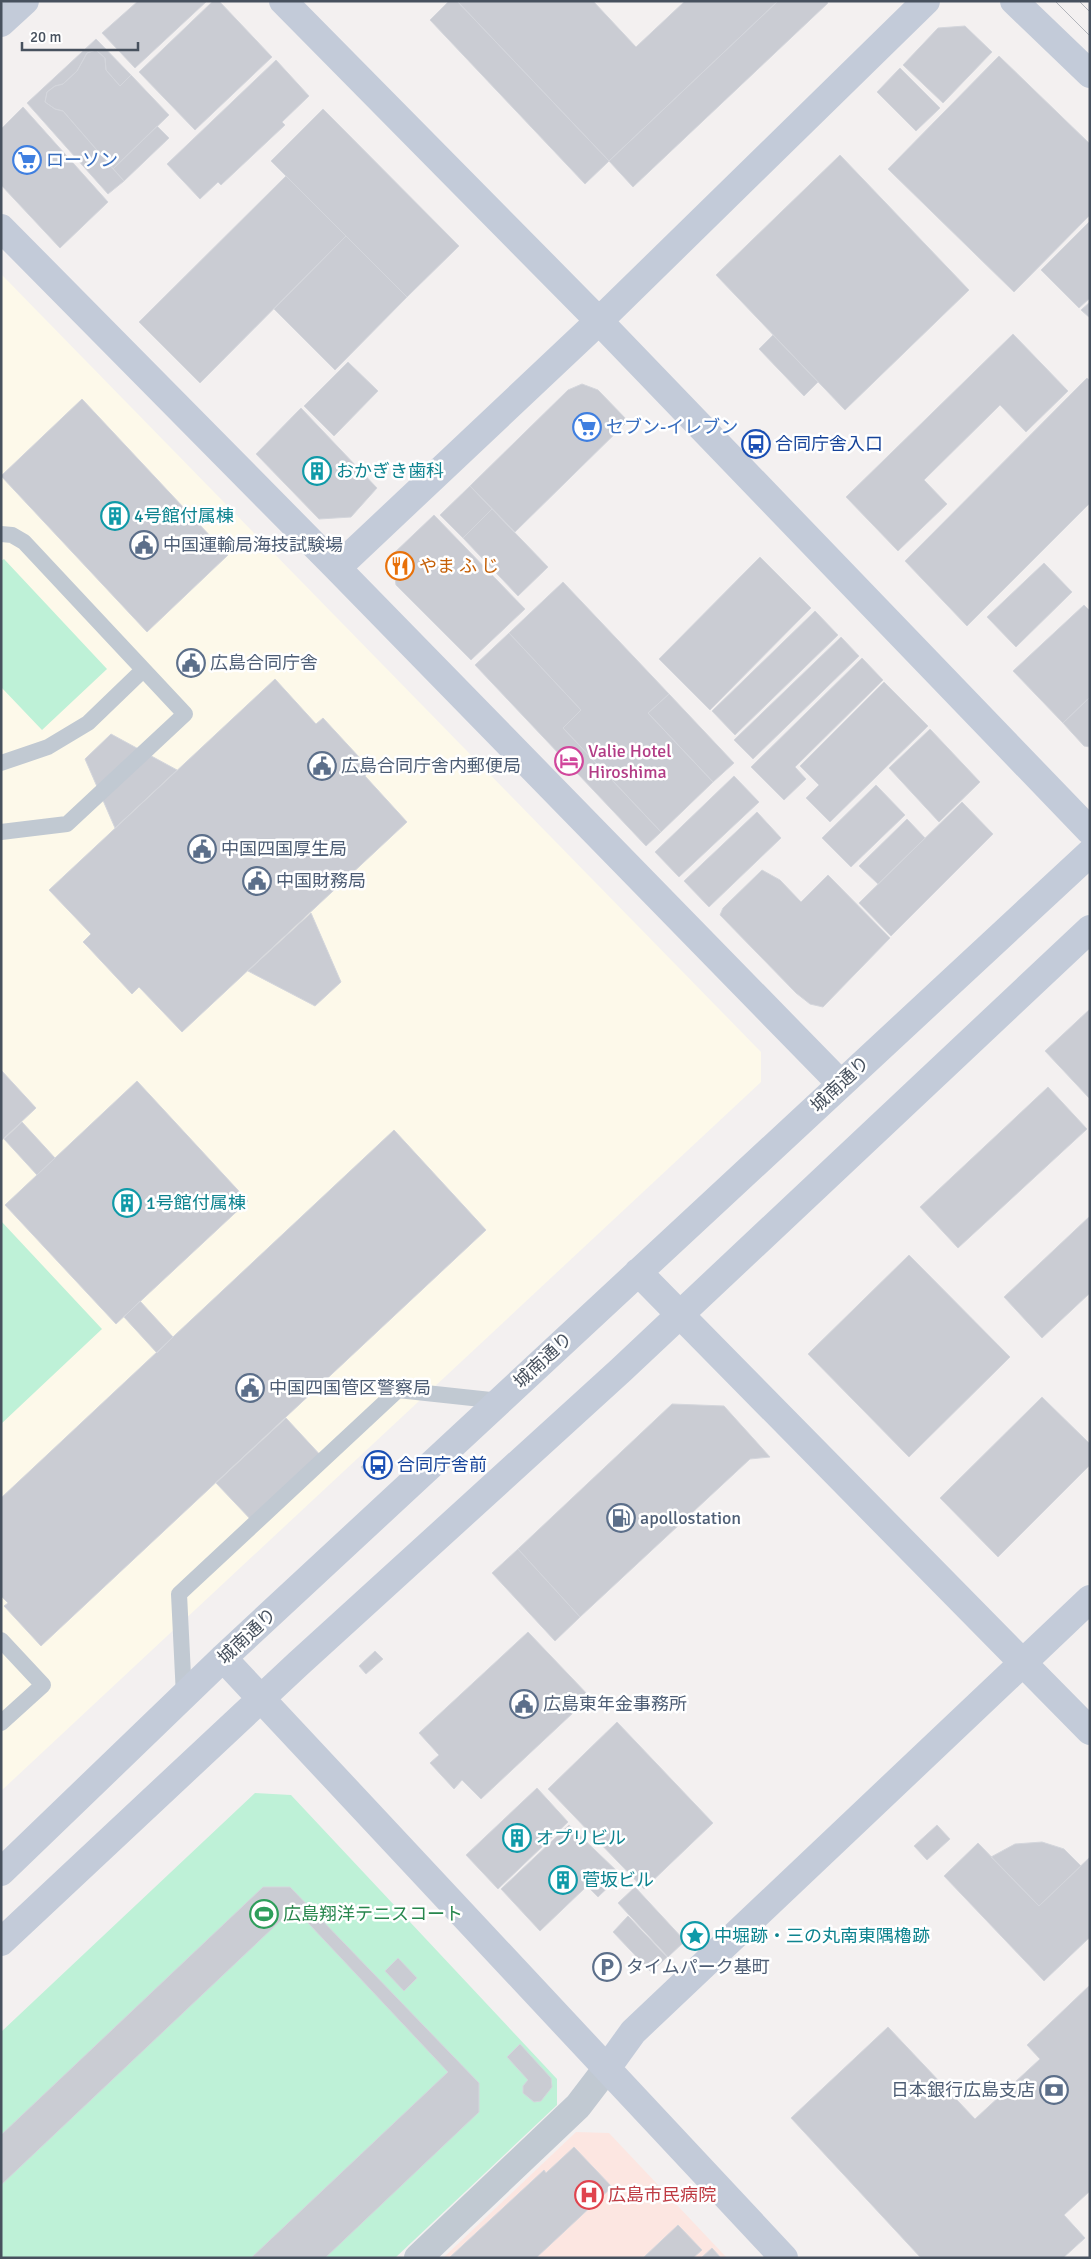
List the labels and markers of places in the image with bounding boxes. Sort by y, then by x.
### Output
supermarket icon: ローソン [12,145,42,175]
place label: ローソン [46,149,118,171]
supermarket icon: セブン-イレブン [572,412,602,442]
place label: セブン-イレブン [606,416,738,438]
bus stop icon: 合同庁舎入口 [741,429,771,459]
place label: 合同庁舎入口 [775,433,883,455]
building icon: おかぎき歯科 [302,456,332,486]
place label: おかぎき歯科 [336,460,444,482]
building icon: 4号館付属棟 [100,501,130,531]
place label: 4号館付属棟 [134,505,234,527]
public building icon: 中国運輸局海技試験場 [129,530,159,560]
place label: 中国運輸局海技試験場 [163,534,343,556]
restaurant icon: やま ふ じ [385,551,415,581]
place label: やま ふ じ [419,555,499,577]
public building icon: 広島合同庁舎 [176,648,206,678]
place label: 広島合同庁舎 [210,652,318,674]
place label: Valie Hotel Hiroshima [588,740,672,783]
hotel icon: Valie Hotel Hiroshima [554,746,584,776]
public building icon: 広島合同庁舎内郵便局 [307,751,337,781]
place label: 広島合同庁舎内郵便局 [341,755,521,777]
public building icon: 中国四国厚生局 [187,834,217,864]
place label: 中国四国厚生局 [221,838,347,860]
public building icon: 中国財務局 [242,866,272,896]
place label: 中国財務局 [276,870,366,892]
building icon: 1号館付属棟 [112,1188,142,1218]
place label: 1号館付属棟 [146,1192,246,1214]
public building icon: 中国四国管区警察局 [235,1373,265,1403]
place label: 中国四国管区警察局 [269,1377,431,1399]
bus stop icon: 合同庁舎前 [363,1450,393,1480]
place label: 合同庁舎前 [397,1454,487,1476]
fuel station icon: apollostation [606,1503,636,1533]
place label: apollostation [640,1507,741,1529]
public building icon: 広島東年金事務所 [509,1689,539,1719]
place label: 広島東年金事務所 [543,1693,687,1715]
building icon: オプリビル [502,1823,532,1853]
place label: オプリビル [536,1827,626,1849]
building icon: 菅坂ビル [548,1865,578,1895]
place label: 菅坂ビル [582,1869,654,1891]
sports icon: 広島翔洋テニスコート [249,1899,279,1929]
place label: 広島翔洋テニスコート [283,1903,463,1925]
place icon: 中堀跡・三の丸南東隅櫓跡 [680,1921,710,1951]
place label: 中堀跡・三の丸南東隅櫓跡 [714,1925,930,1947]
parking icon: タイムパーク基町 [592,1952,622,1982]
place label: タイムパーク基町 [626,1956,770,1978]
bank icon: 日本銀行広島支店 [1039,2075,1069,2105]
place label: 日本銀行広島支店 [891,2079,1035,2101]
hospital icon: 広島市民病院 [574,2180,604,2210]
place label: 広島市民病院 [608,2184,716,2206]

